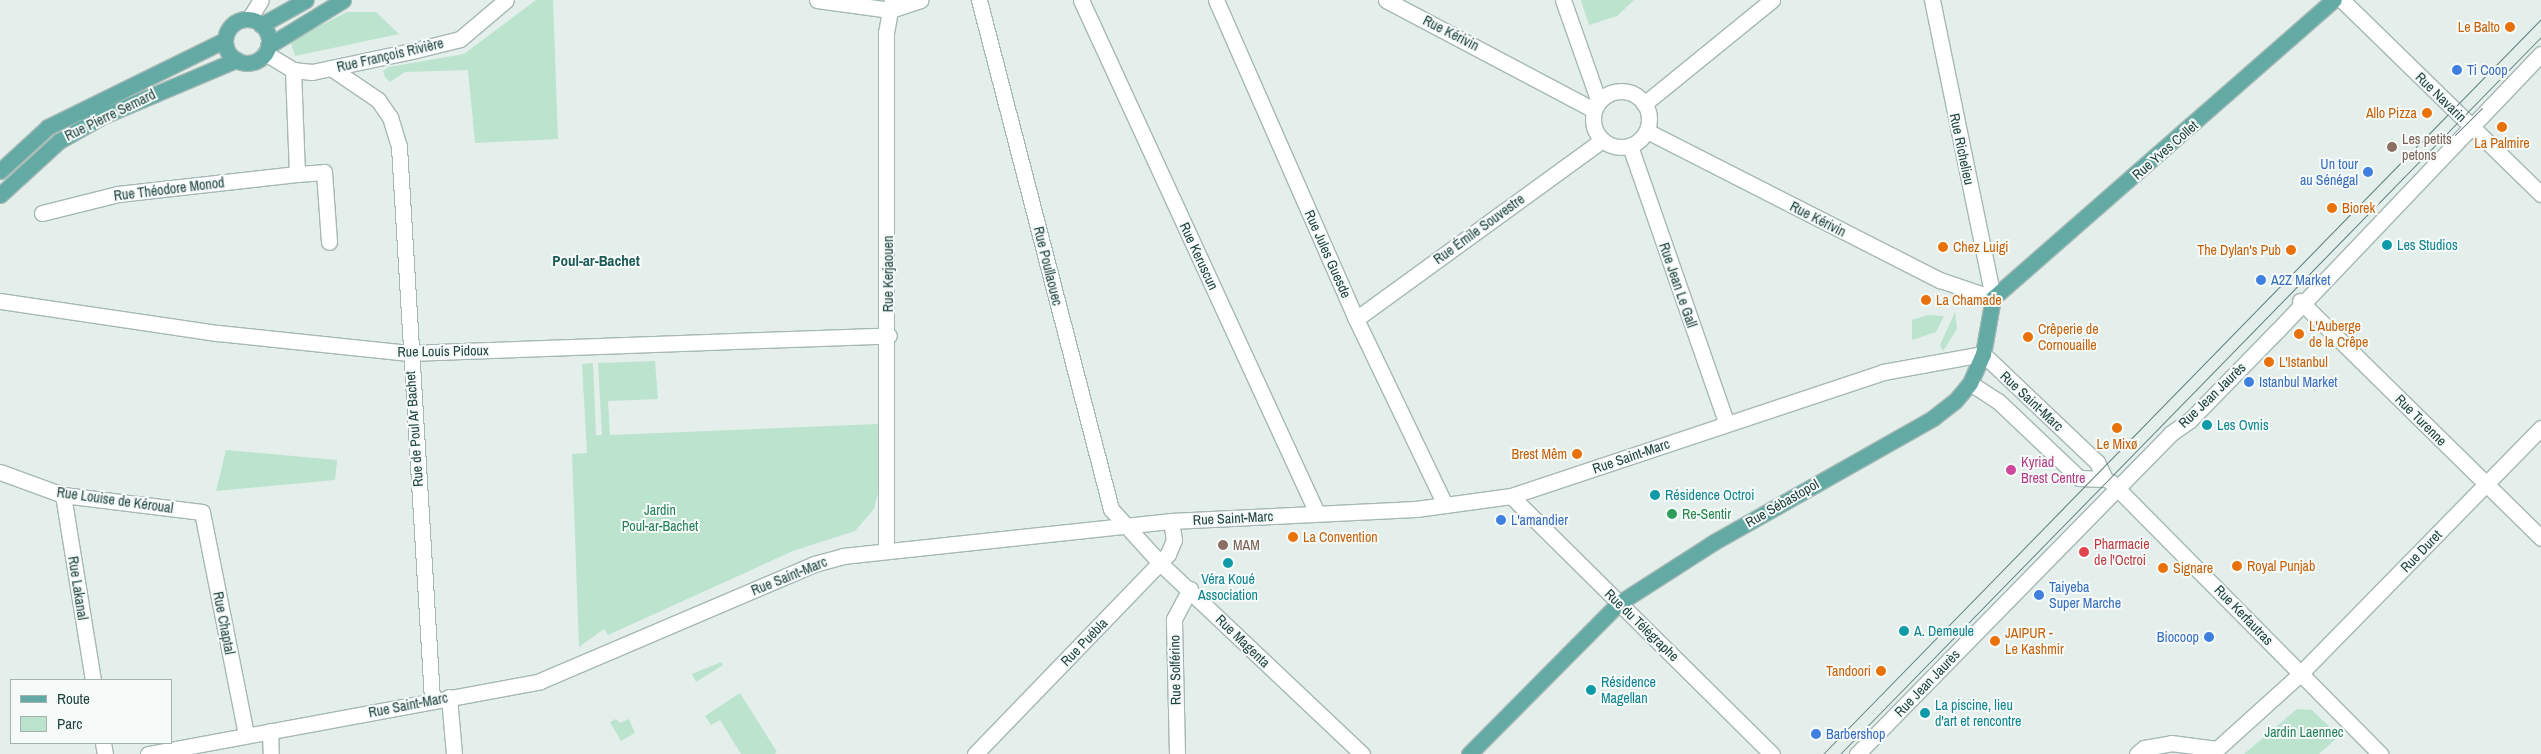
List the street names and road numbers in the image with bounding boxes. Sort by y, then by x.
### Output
street label: Rue Kérivin [1420,12,1482,54]
street label: Rue François Rivière [335,35,445,75]
street label: Rue Navarin [2412,69,2470,125]
street label: Rue Pierre Semard [62,86,158,144]
street label: Rue Richelieu [1946,112,1978,186]
street label: Rue Yves Collet [2129,117,2201,183]
street label: Rue Théodore Monod [113,174,225,204]
street label: Rue Émile Souvestre [1430,190,1528,268]
street label: Rue Kérivin [1787,198,1849,240]
street label: Rue Jules Guesde [1301,207,1355,301]
street label: Rue Keruscun [1176,219,1222,293]
street label: Rue Poullaouec [1030,225,1066,307]
street label: Rue Kerjaouen [880,236,896,312]
street label: Rue Jean Le Gall [1656,240,1700,330]
street label: Rue Louis Pidoux [397,342,489,360]
street label: Rue Jean Jaurès [2175,359,2249,431]
street label: Rue Saint-Marc [1997,367,2067,435]
street label: Rue de Poul Ar Bachet [402,370,426,488]
street label: Rue Turenne [2392,391,2450,449]
street label: Rue Saint-Marc [1590,435,1672,477]
street label: Rue Sébastopol [1742,475,1822,531]
street label: Rue Louise de Kéroual [56,484,174,516]
street label: Rue Saint-Marc [1192,508,1274,528]
street label: Rue Duret [2397,526,2445,576]
street label: Rue Saint-Marc [749,553,829,599]
street label: Rue Lakanal [65,555,91,621]
street label: Rue Kerfautras [2211,581,2277,649]
street label: Rue du Télégraphe [1601,585,1683,665]
street label: Rue Chaptal [210,590,238,656]
street label: Rue Magenta [1212,611,1274,671]
street label: Rue Puébla [1057,615,1111,669]
street label: Rue Solférino [1166,635,1184,705]
street label: Rue Jean Jaurès [1891,646,1963,720]
street label: Rue Saint-Marc [367,689,449,721]

